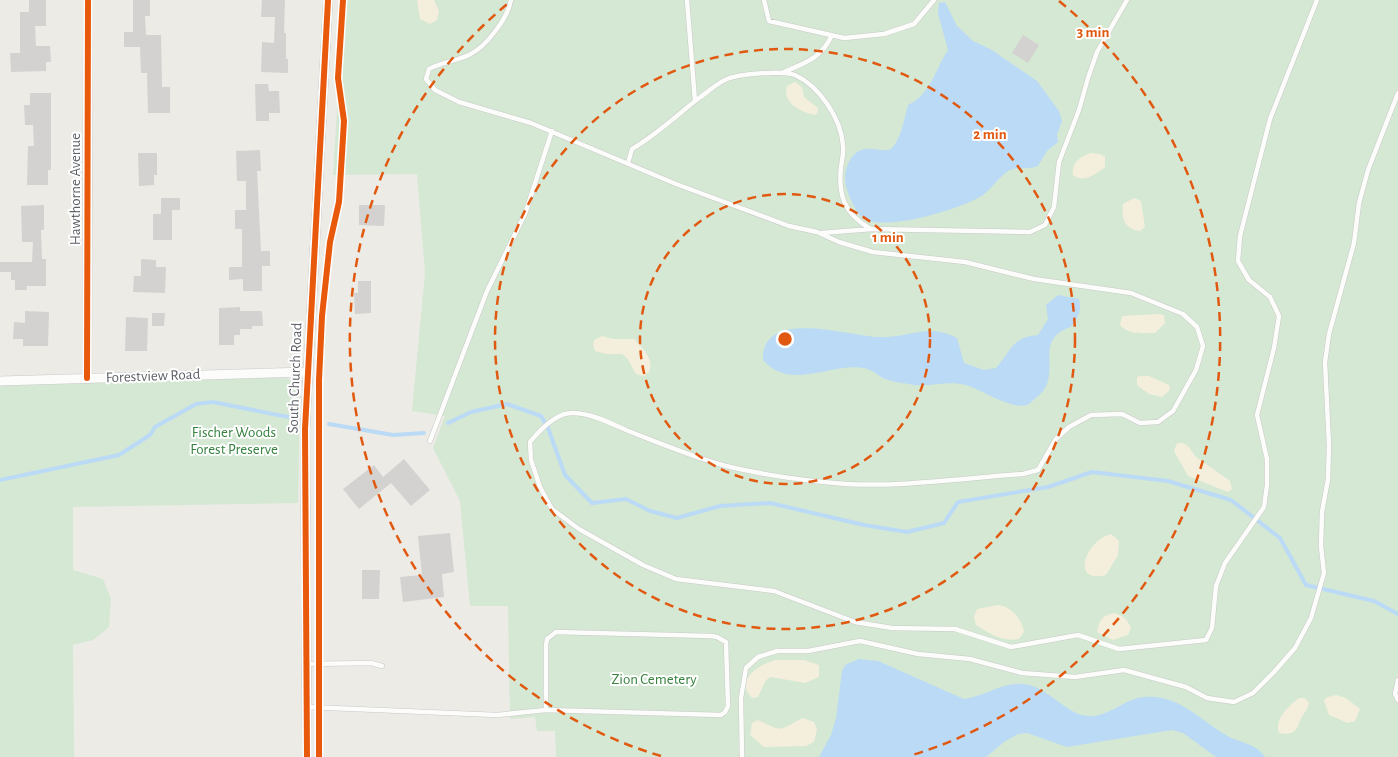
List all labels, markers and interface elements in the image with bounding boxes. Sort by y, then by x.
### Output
text: 3 min [1077,25,1109,40]
text: 2 min [973,127,1007,142]
street label: Hawthorne Avenue [68,133,83,245]
text: 1 min [872,230,904,245]
street label: South Church Road [286,322,304,434]
centre of rings [776,330,794,348]
street label: Forestview Road [105,367,201,385]
park label: Fischer Woods Forest Preserve [190,425,278,457]
park label: Zion Cemetery [611,672,697,687]

